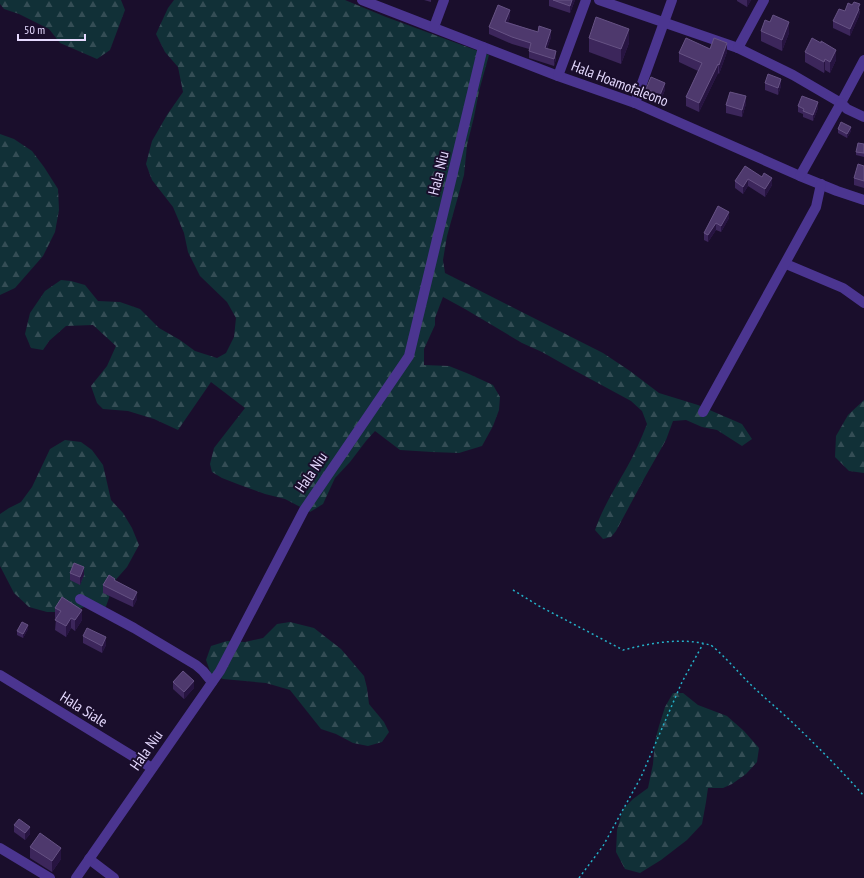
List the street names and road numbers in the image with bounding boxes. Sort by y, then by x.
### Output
street label: Hala Hoamofaleono [569,56,671,110]
street label: Hala Niu [423,149,453,197]
street label: Hala Niu [291,448,331,496]
street label: Hala Siale [57,687,111,731]
street label: Hala Niu [125,726,167,774]

